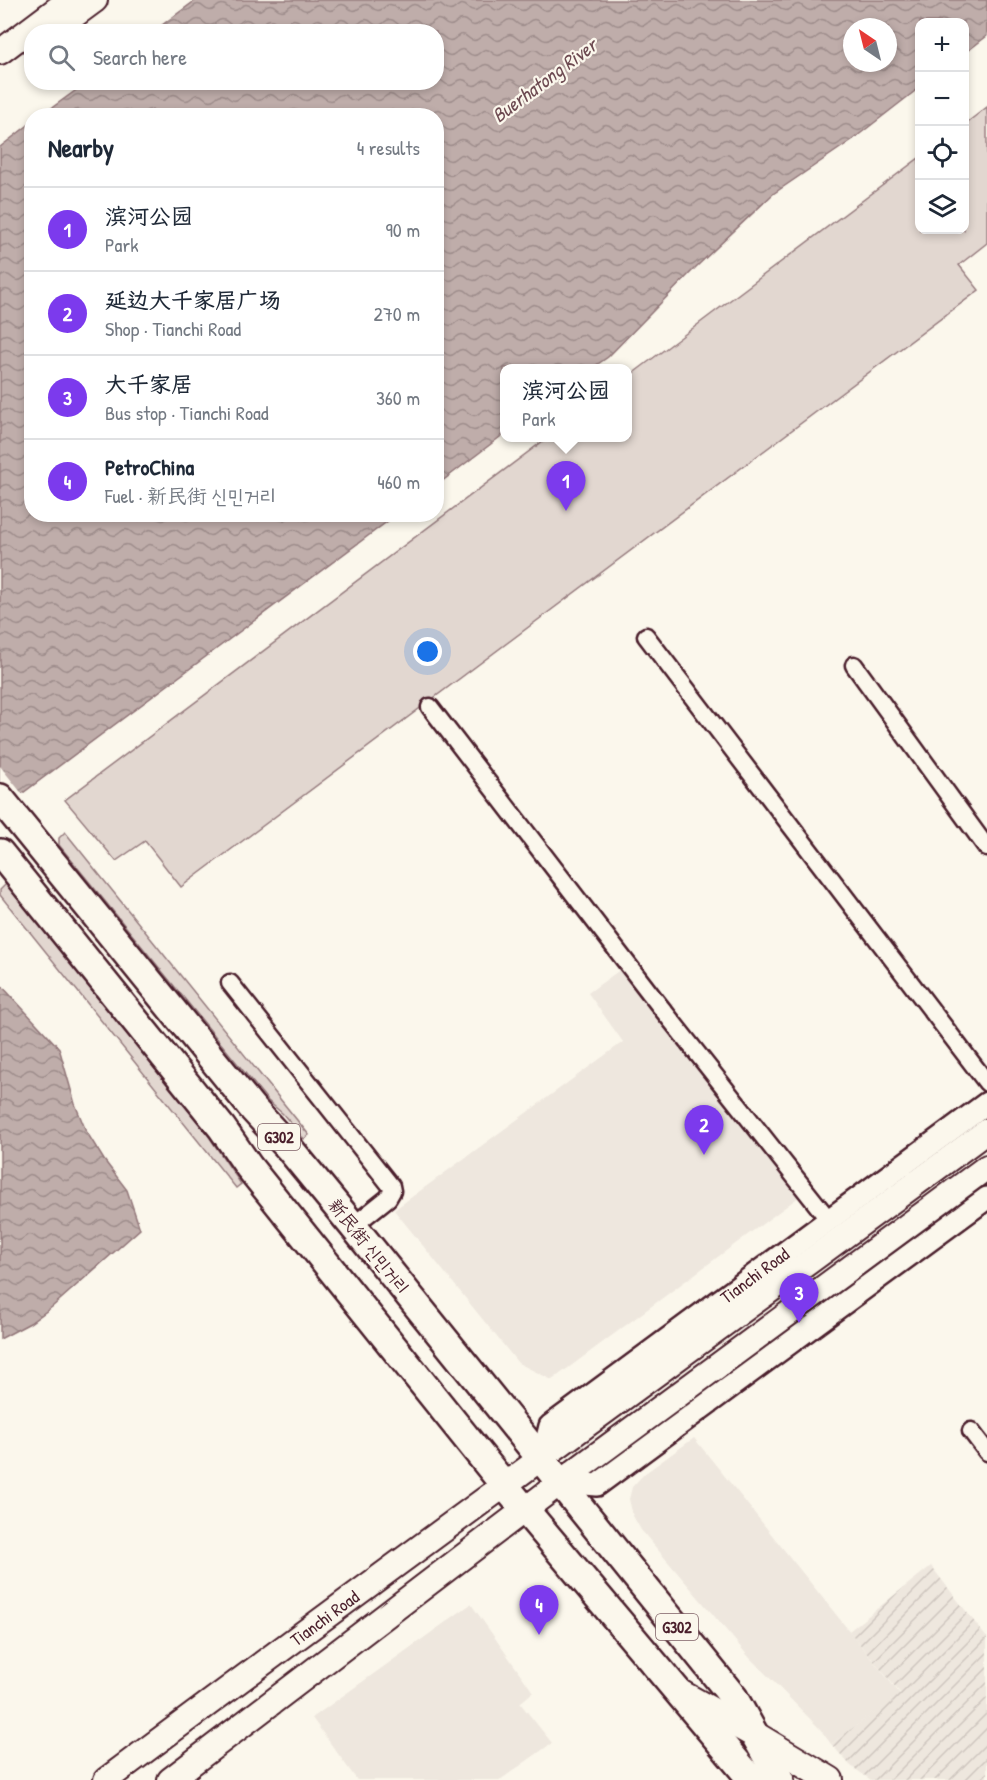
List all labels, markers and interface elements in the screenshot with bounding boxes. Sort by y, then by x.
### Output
north arrow [843,18,897,72]
map controls [915,18,969,234]
button: + [915,18,969,72]
search box [24,24,444,90]
water label: Buerhatong River [486,30,604,129]
icon: search [45,41,78,74]
text: Search here [93,42,187,72]
button: − [915,72,969,126]
button: locate [915,126,969,180]
text: Nearby [48,130,114,165]
text: 4 results [357,134,420,161]
button: layers [915,180,969,234]
text: 滨河公园 [105,201,193,231]
text: 1 [64,216,71,243]
text: 90 m [386,216,420,243]
text: Park [105,231,138,258]
text: 延边大千家居广场 [105,285,281,315]
text: 2 [63,300,72,327]
text: 270 m [374,300,420,327]
text: Shop · Tianchi Road [105,315,241,342]
popup [500,364,632,442]
text: 大千家居 [105,369,193,399]
text: 滨河公园 [522,375,610,405]
text: 3 [63,384,72,411]
text: 360 m [376,384,420,411]
text: Bus stop · Tianchi Road [105,399,269,426]
text: Park [522,405,555,432]
text: PetroChina [105,452,194,482]
pin: 1 [546,462,586,511]
text: 4 [64,468,71,495]
text: 460 m [377,468,420,495]
text: Fuel · 新民街 신민거리 [105,482,276,509]
your location [413,637,442,666]
pin: 2 [684,1106,724,1155]
road number: G302 [258,1124,300,1150]
street label: 新民街 신민거리 [323,1193,415,1299]
street label: Tianchi Road [715,1241,794,1309]
pin: 3 [780,1274,818,1323]
street label: Tianchi Road [285,1584,364,1651]
pin: 4 [520,1586,558,1635]
road number: G302 [656,1614,698,1640]

